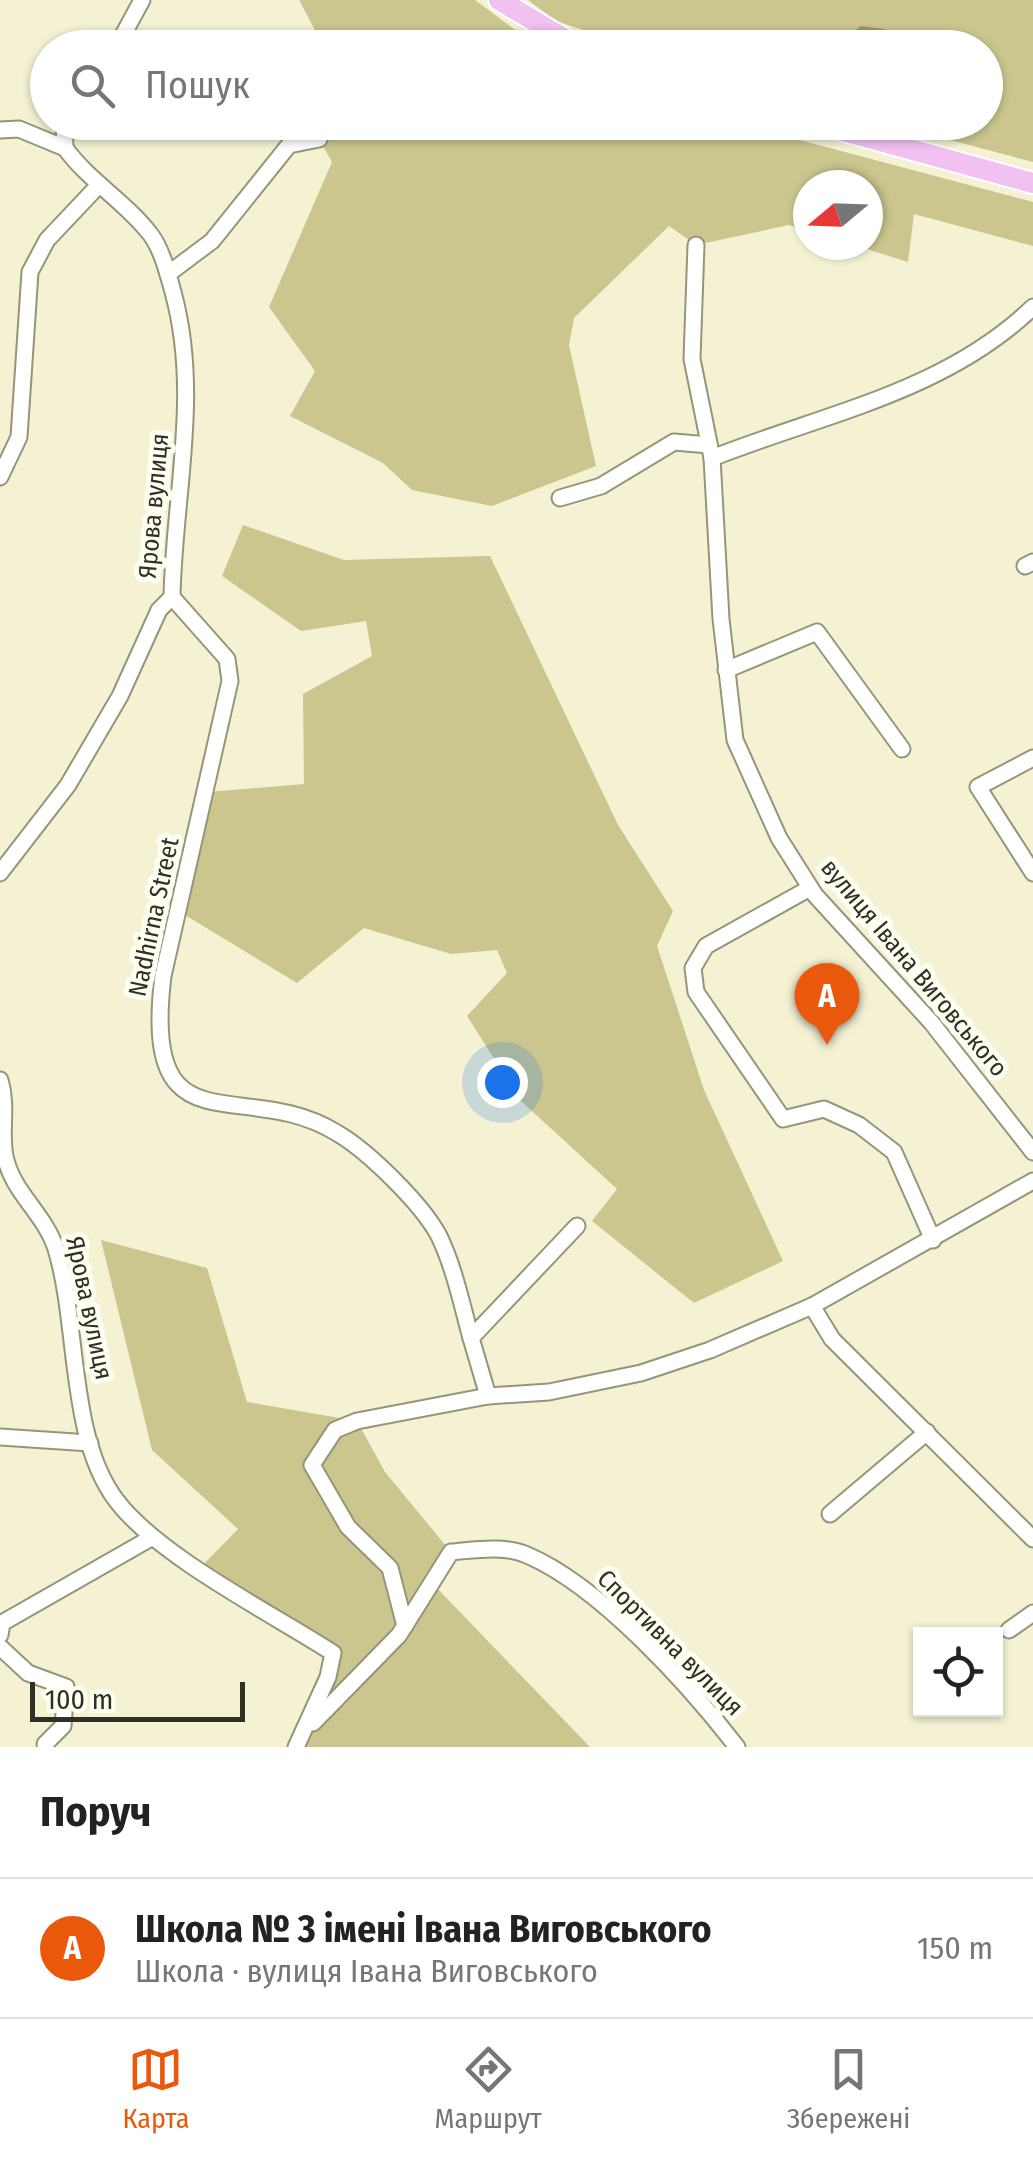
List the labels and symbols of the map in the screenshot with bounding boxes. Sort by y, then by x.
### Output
north arrow [793,170,883,260]
street label: Ярова вулиця [133,432,175,580]
street label: Nadhirna Street [123,834,186,999]
street label: вулиця Івана Виговського [814,853,1014,1083]
pin: A [794,962,860,1045]
your location [477,1057,528,1108]
street label: Ярова вулиця [59,1234,119,1382]
street label: Спортивна вулиця [591,1564,749,1722]
scale bar [30,1677,245,1722]

